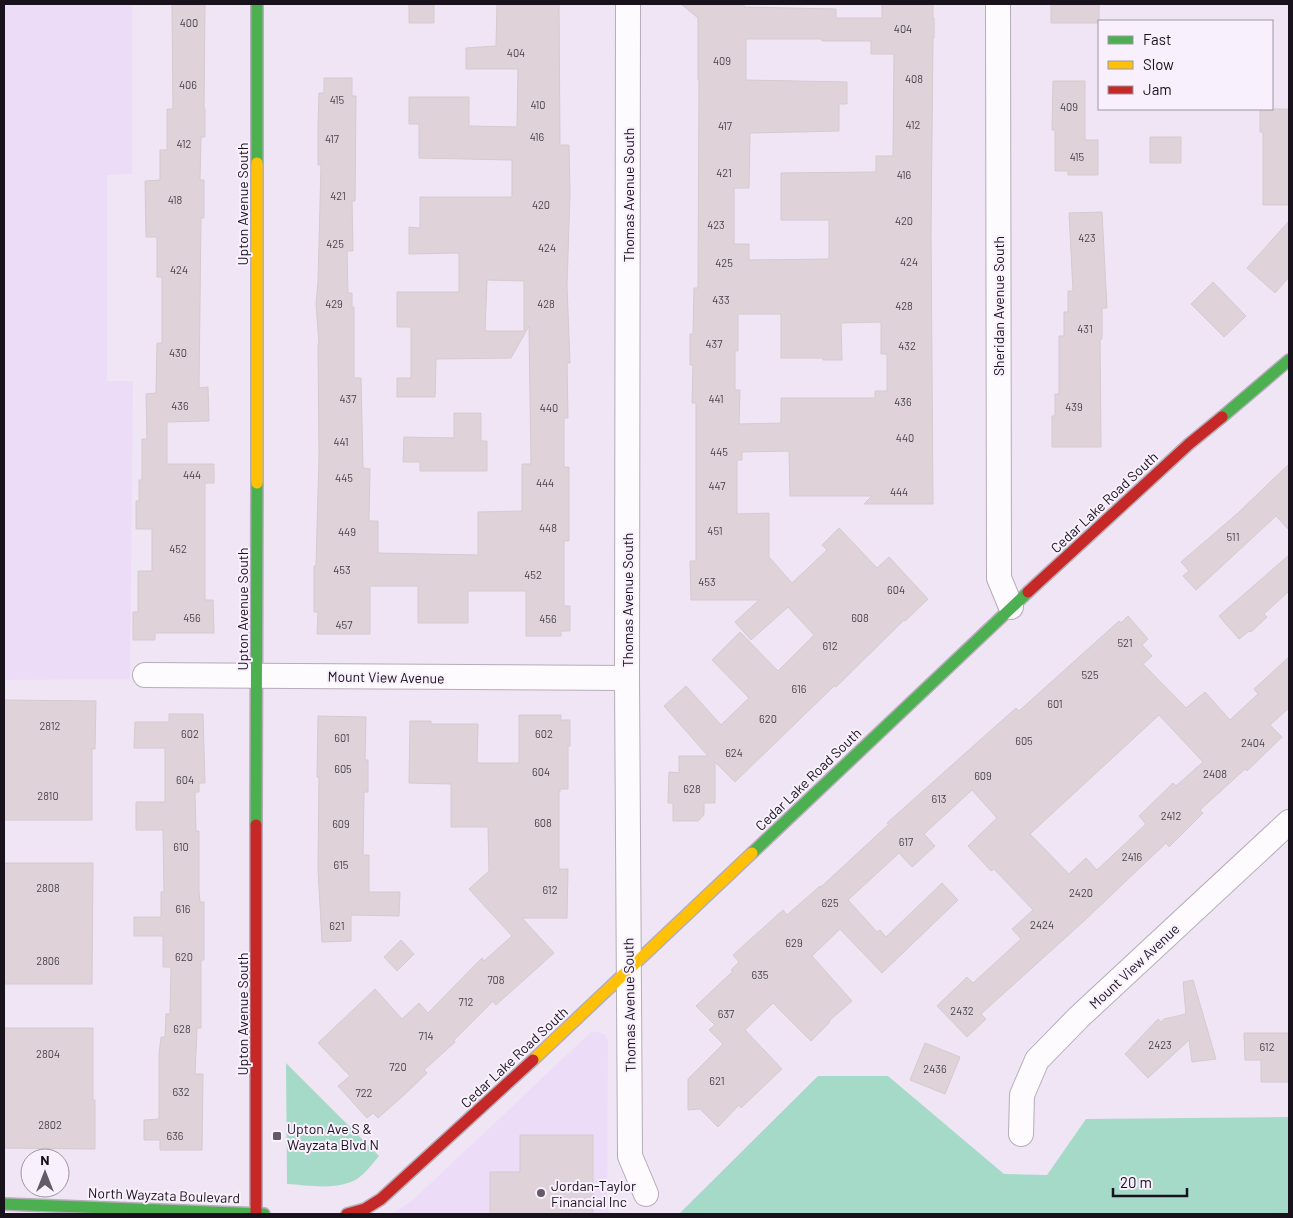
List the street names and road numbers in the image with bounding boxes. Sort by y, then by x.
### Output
street label: Thomas Avenue South [620,128,637,262]
street label: Upton Avenue South [234,143,251,265]
street label: Sheridan Avenue South [990,236,1007,376]
street label: Cedar Lake Road South [1047,448,1161,556]
street label: Thomas Avenue South [619,533,636,667]
street label: Upton Avenue South [234,548,251,670]
street label: Mount View Avenue [327,667,445,687]
street label: Cedar Lake Road South [752,724,864,834]
street label: Mount View Avenue [1085,920,1183,1012]
street label: Thomas Avenue South [619,938,639,1072]
street label: Upton Avenue South [234,953,251,1075]
street label: Cedar Lake Road South [457,1003,571,1111]
street label: North Wayzata Boulevard [88,1184,240,1206]

